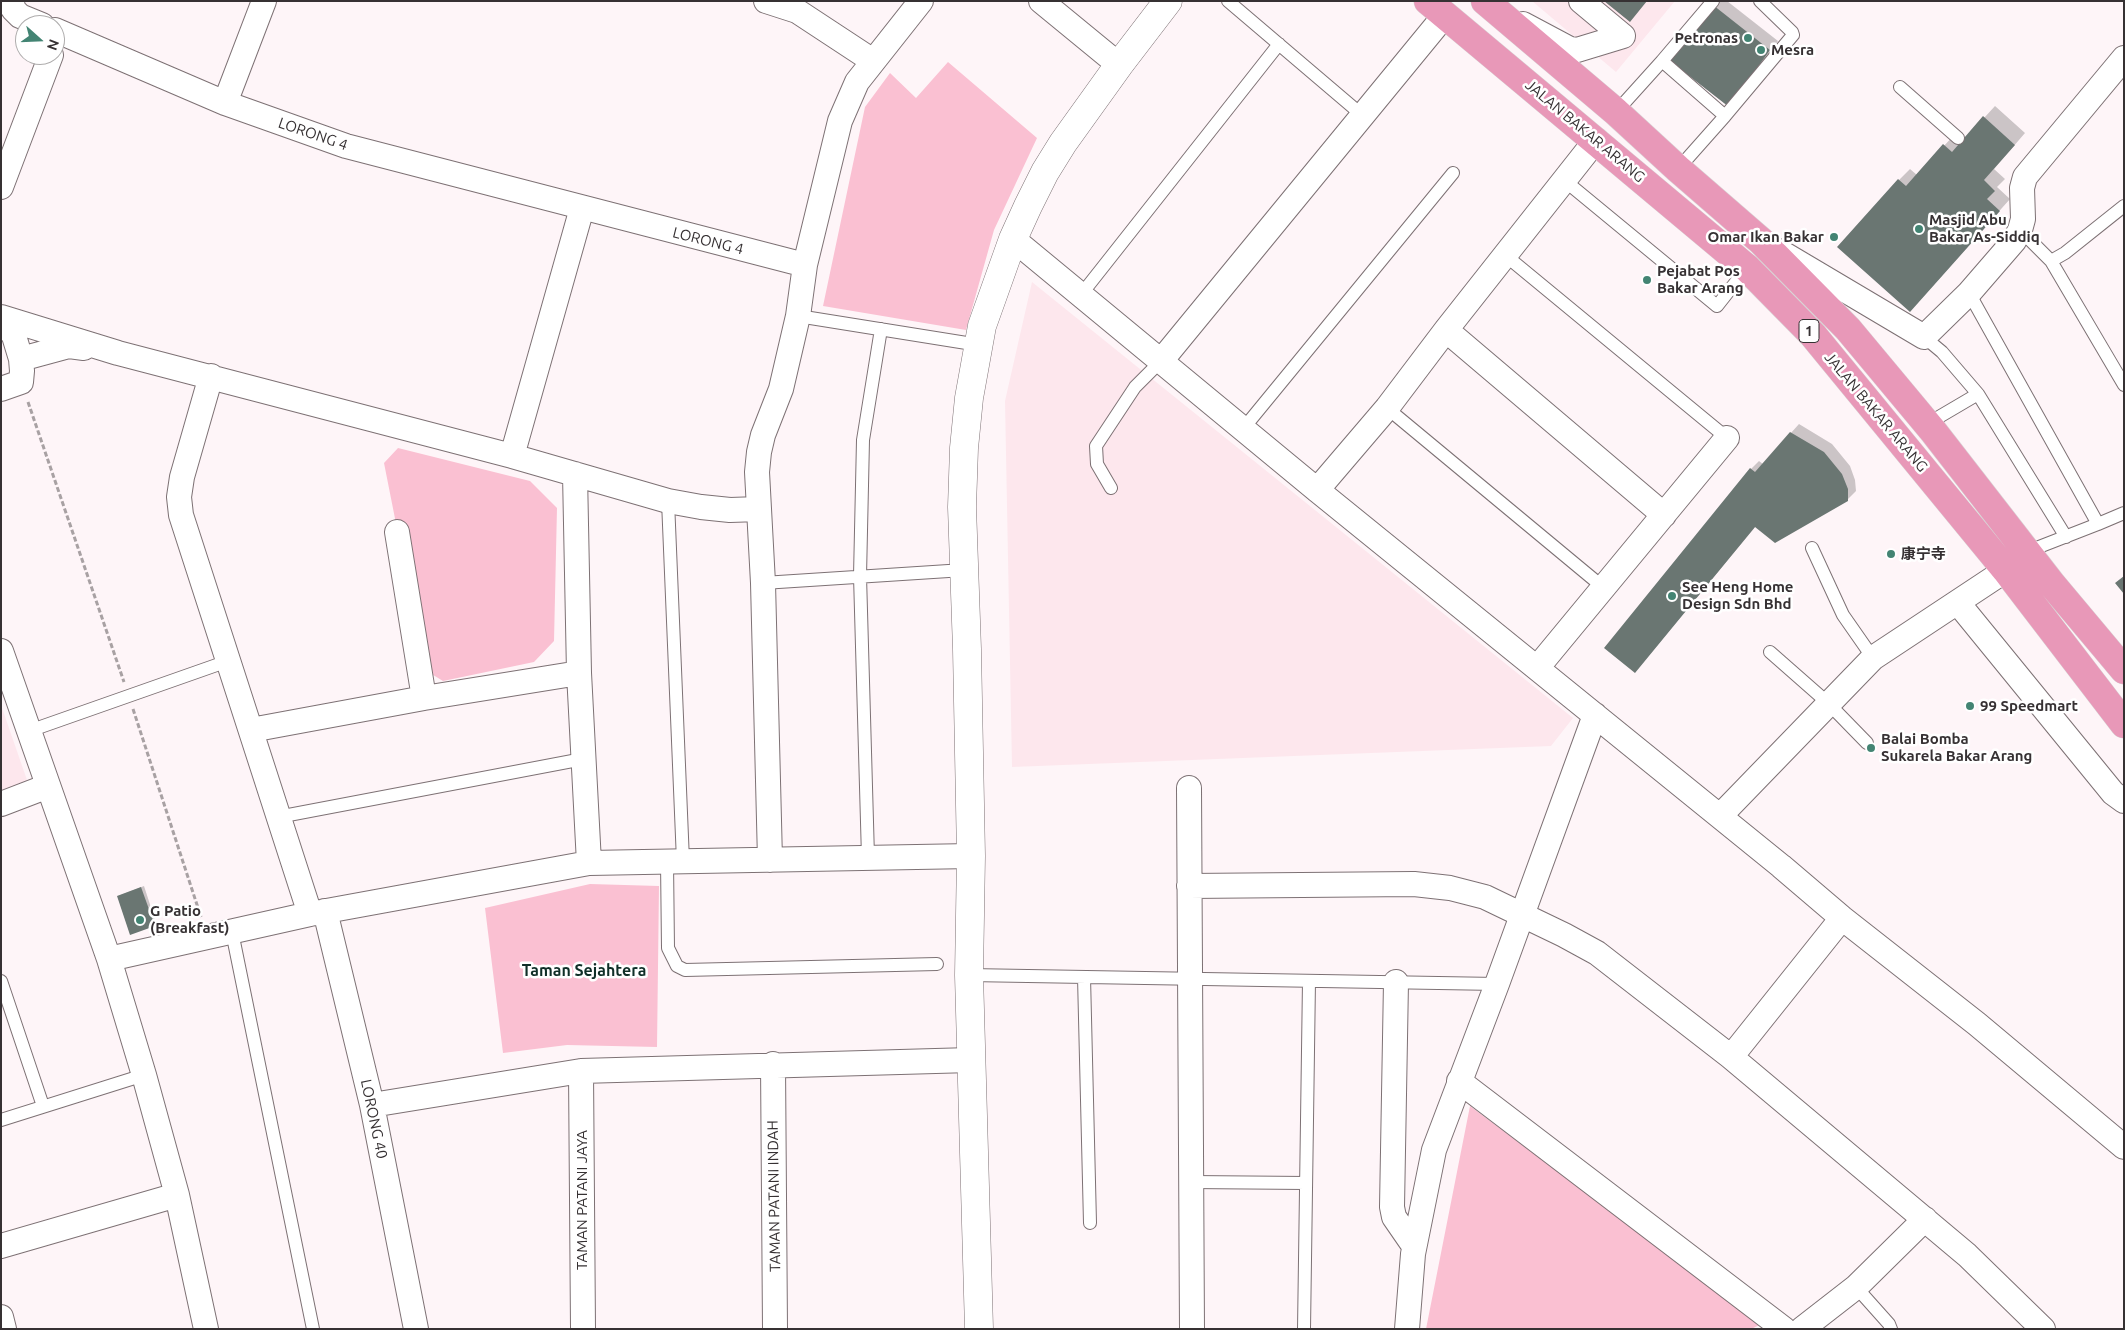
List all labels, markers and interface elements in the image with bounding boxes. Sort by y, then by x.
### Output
north arrow [15,15,65,65]
place label: Petronas [1675,29,1738,47]
marker: Petronas [1742,32,1754,44]
text: N [44,37,62,52]
place label: Mesra [1771,41,1814,59]
marker: Mesra [1755,44,1767,56]
street label: JALAN BAKAR ARANG [1522,76,1648,186]
street label: LORONG 4 [276,114,350,154]
place label: Masjid Abu Bakar As-Siddiq [1929,211,2040,246]
marker: Masjid Abu Bakar As-Siddiq [1913,223,1925,235]
street label: LORONG 4 [671,224,745,258]
place label: Omar Ikan Bakar [1707,228,1824,246]
marker: Omar Ikan Bakar [1828,231,1840,243]
place label: Pejabat Pos Bakar Arang [1657,262,1744,297]
marker: Pejabat Pos Bakar Arang [1641,274,1653,286]
road number: 1 [1799,320,1819,342]
street label: JALAN BAKAR ARANG [1821,349,1931,475]
place label: 康宁寺 [1901,545,1946,563]
marker: 康宁寺 [1885,548,1897,560]
place label: See Heng Home Design Sdn Bhd [1682,578,1794,613]
marker: See Heng Home Design Sdn Bhd [1666,590,1678,602]
place label: 99 Speedmart [1980,697,2078,715]
marker: 99 Speedmart [1964,700,1976,712]
place label: Balai Bomba Sukarela Bakar Arang [1881,730,2032,765]
marker: Balai Bomba Sukarela Bakar Arang [1865,742,1877,754]
place label: G Patio (Breakfast) [150,902,229,937]
marker: G Patio (Breakfast) [134,914,146,926]
district label: Taman Sejahtera [522,961,646,981]
street label: LORONG 40 [357,1078,391,1160]
street label: TAMAN PATANI INDAH [764,1120,784,1272]
street label: TAMAN PATANI JAYA [573,1130,591,1270]

